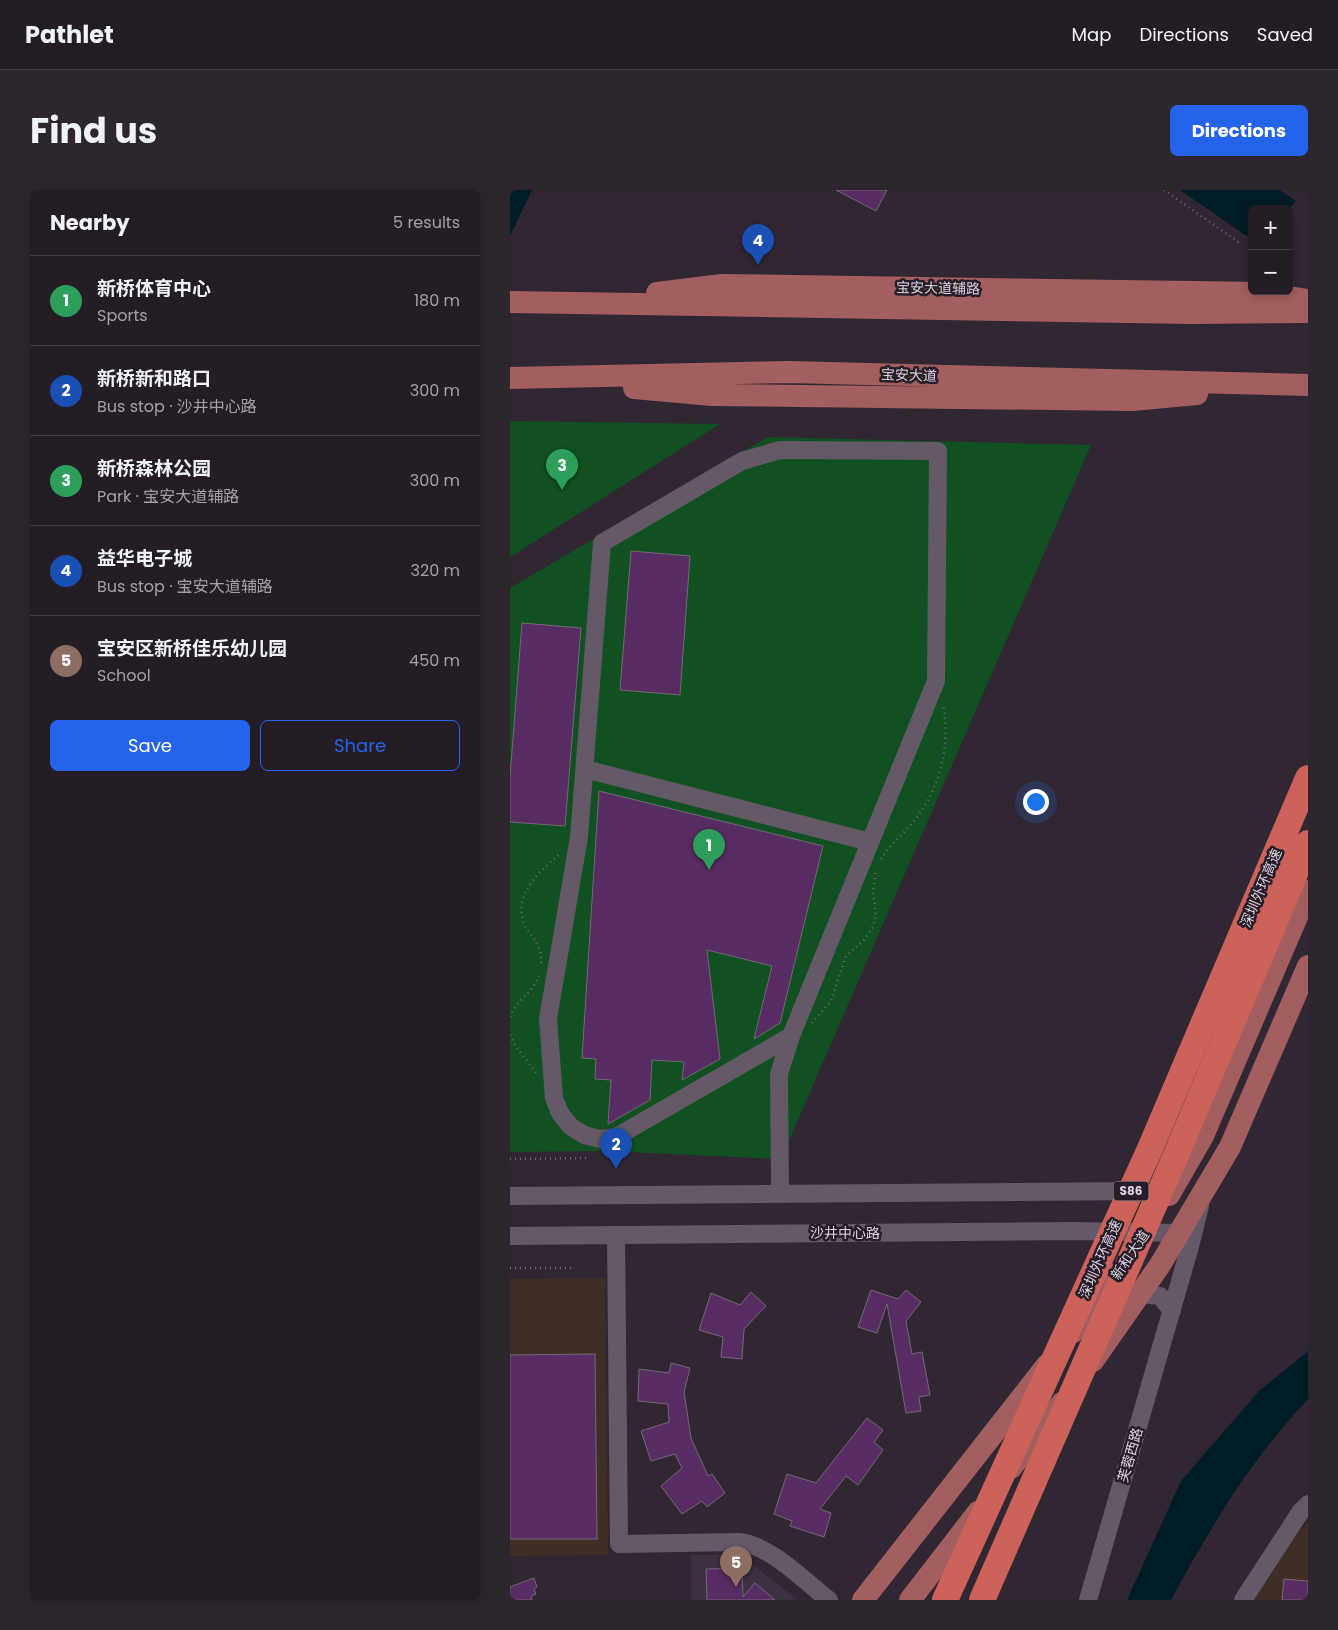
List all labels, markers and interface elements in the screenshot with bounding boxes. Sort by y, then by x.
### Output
text: Pathlet [25,18,114,51]
text: Map [1072,22,1111,47]
text: Directions [1139,22,1229,47]
text: Saved [1257,22,1313,47]
button: Directions [1170,105,1308,156]
text: Find us [30,106,157,155]
map controls [1248,205,1293,295]
button: + [1248,205,1293,250]
text: Nearby [50,208,130,237]
text: 5 results [393,211,460,234]
pin: 4 [742,224,774,265]
button: − [1248,250,1293,295]
text: 新桥体育中心 [97,275,211,302]
street label: 宝安大道辅路 [896,277,980,299]
text: 1 [63,289,69,312]
text: 180 m [414,289,460,312]
text: Sports [97,304,148,327]
street label: 宝安大道 [881,364,937,386]
text: 新桥新和路口 [97,365,211,392]
text: 2 [61,379,71,402]
text: 300 m [410,379,460,402]
text: Bus stop · 沙井中心路 [97,395,257,418]
pin: 3 [546,449,578,490]
text: 新桥森林公园 [97,455,211,482]
text: 3 [61,469,71,492]
text: 300 m [410,469,460,492]
text: Park · 宝安大道辅路 [97,485,239,508]
text: 益华电子城 [97,545,192,572]
text: 4 [61,559,71,582]
text: 320 m [411,559,460,582]
text: Bus stop · 宝安大道辅路 [97,575,273,598]
text: 宝安区新桥佳乐幼儿园 [97,635,287,662]
text: 5 [61,649,71,672]
text: 450 m [409,649,460,672]
text: School [97,664,151,687]
button: Save [50,720,250,771]
button: Share [260,720,460,771]
your location [1023,789,1049,815]
pin: 1 [693,829,725,870]
street label: 深圳外环高速 [1235,845,1287,931]
pin: 2 [600,1128,632,1169]
road number: S86 [1114,1181,1148,1200]
street label: 深圳外环高速 [1074,1217,1126,1301]
street label: 沙井中心路 [810,1223,880,1243]
street label: 新和大道 [1106,1226,1154,1284]
street label: 芙蓉西路 [1113,1425,1147,1485]
pin: 5 [720,1546,752,1587]

